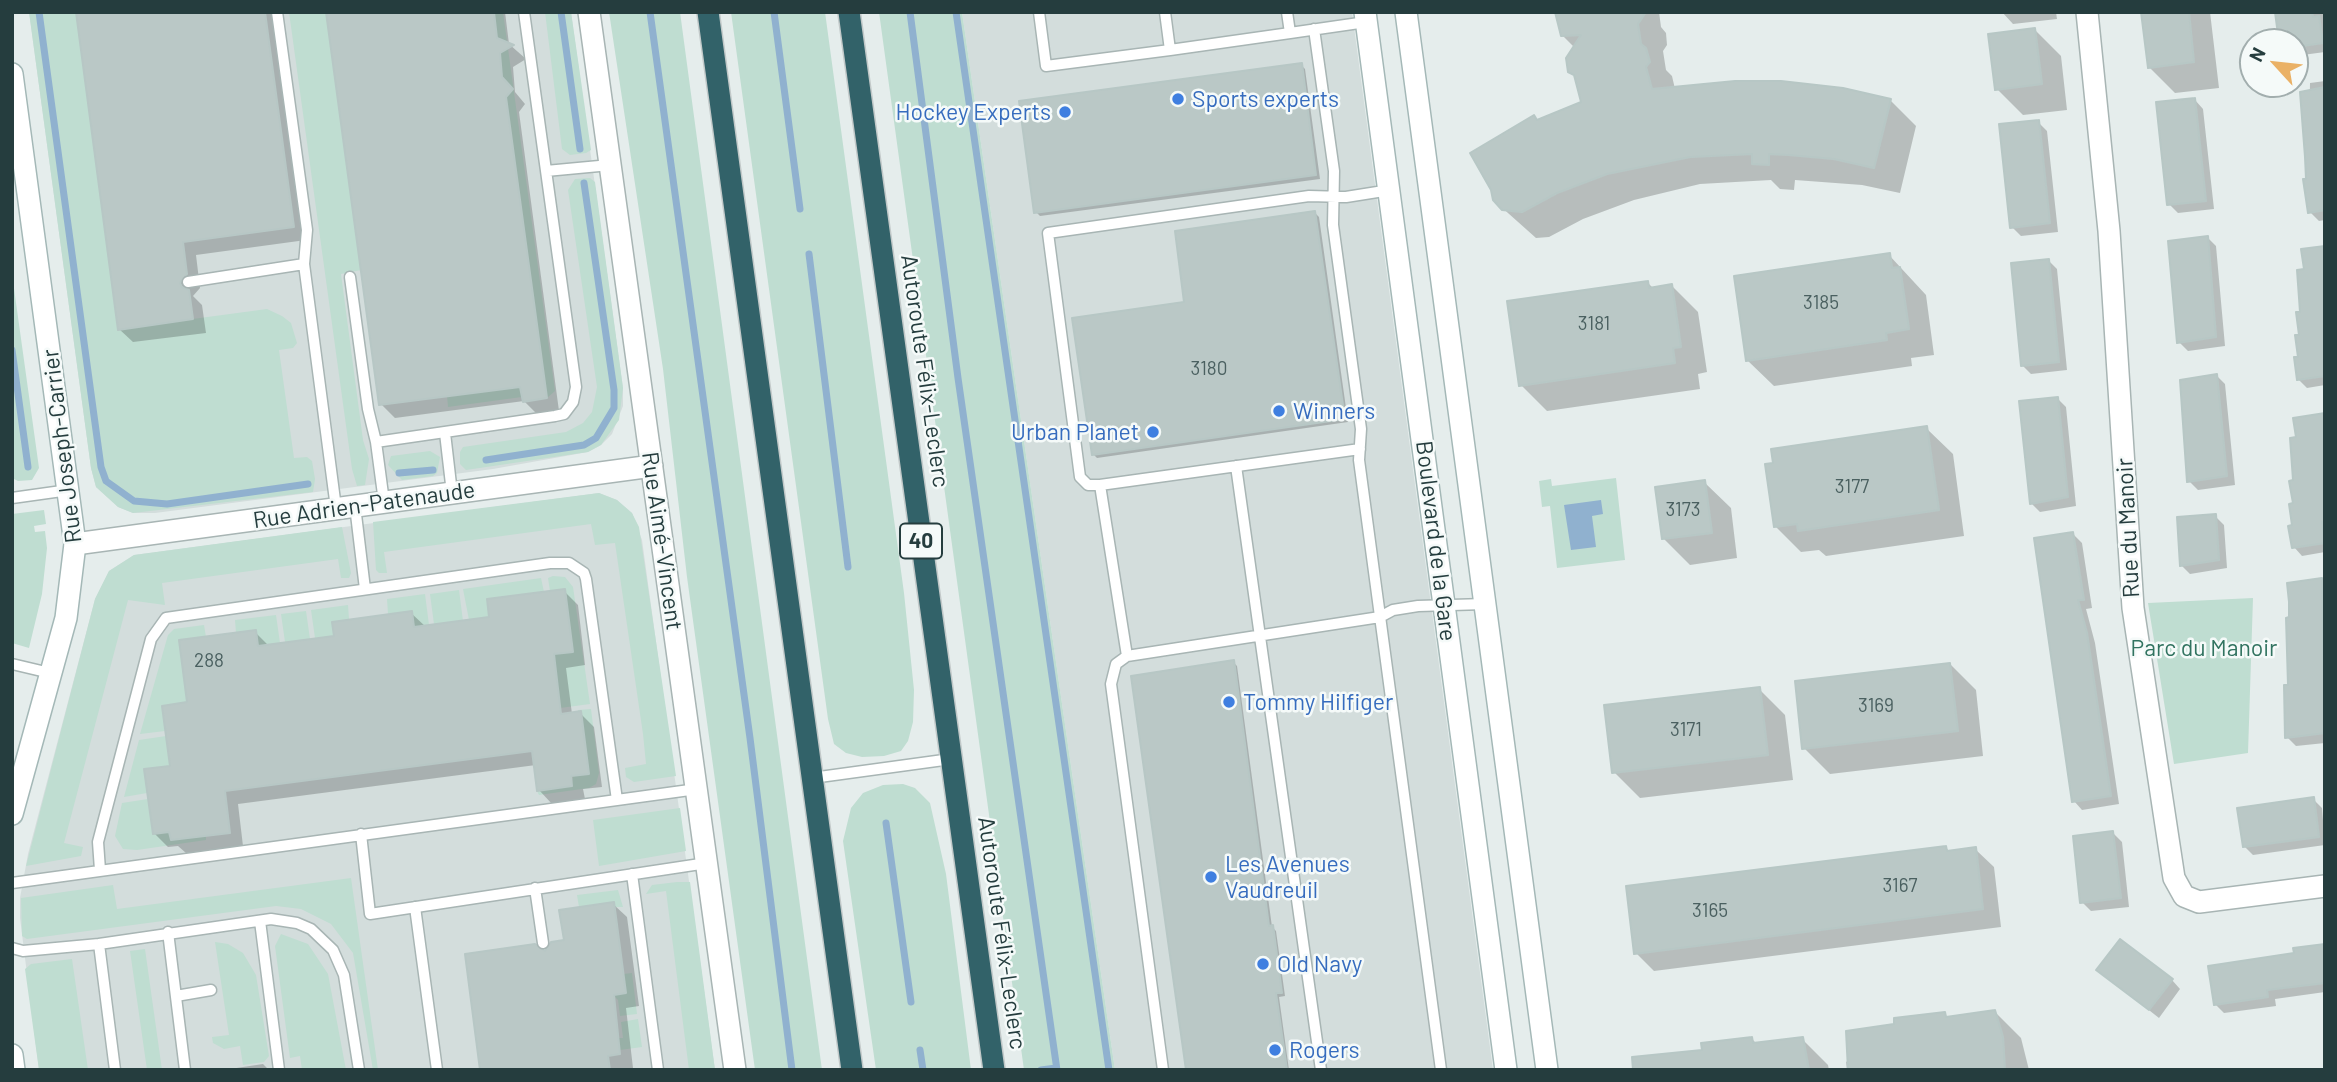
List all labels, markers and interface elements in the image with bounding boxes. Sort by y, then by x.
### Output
north arrow [2239,28,2309,98]
text: N [2244,43,2270,65]
place label: Sports experts [1192,85,1339,113]
marker: Sports experts [1170,91,1186,107]
place label: Hockey Experts [895,98,1051,126]
marker: Hockey Experts [1057,104,1073,120]
street label: Autoroute Félix-Leclerc [895,253,955,489]
house number: 3185 [1803,292,1839,314]
house number: 3181 [1578,313,1610,335]
street label: Rue Joseph-Carrier [36,347,88,545]
house number: 3180 [1191,358,1227,380]
place label: Winners [1293,397,1375,425]
marker: Winners [1271,403,1287,419]
place label: Urban Planet [1011,418,1139,446]
marker: Urban Planet [1145,424,1161,440]
street label: Boulevard de la Gare [1410,439,1462,643]
street label: Rue Aimé-Vincent [636,450,688,632]
street label: Rue du Manoir [2111,457,2145,599]
street label: Rue Adrien-Patenaude [251,476,477,534]
house number: 3177 [1835,476,1869,498]
house number: 3173 [1665,499,1701,521]
road number: 40 [900,524,942,558]
park label: Parc du Manoir [2131,634,2277,662]
house number: 288 [194,650,224,672]
place label: Tommy Hilfiger [1243,688,1393,716]
marker: Tommy Hilfiger [1221,694,1237,710]
house number: 3169 [1858,695,1894,717]
house number: 3171 [1670,719,1702,741]
street label: Autoroute Félix-Leclerc [972,815,1032,1051]
place label: Les Avenues Vaudreuil [1225,850,1350,904]
marker: Les Avenues Vaudreuil [1203,869,1219,885]
house number: 3167 [1882,875,1918,897]
house number: 3165 [1692,900,1728,922]
place label: Old Navy [1277,950,1362,978]
marker: Old Navy [1255,956,1271,972]
place label: Rogers [1289,1036,1359,1064]
marker: Rogers [1267,1042,1283,1058]

